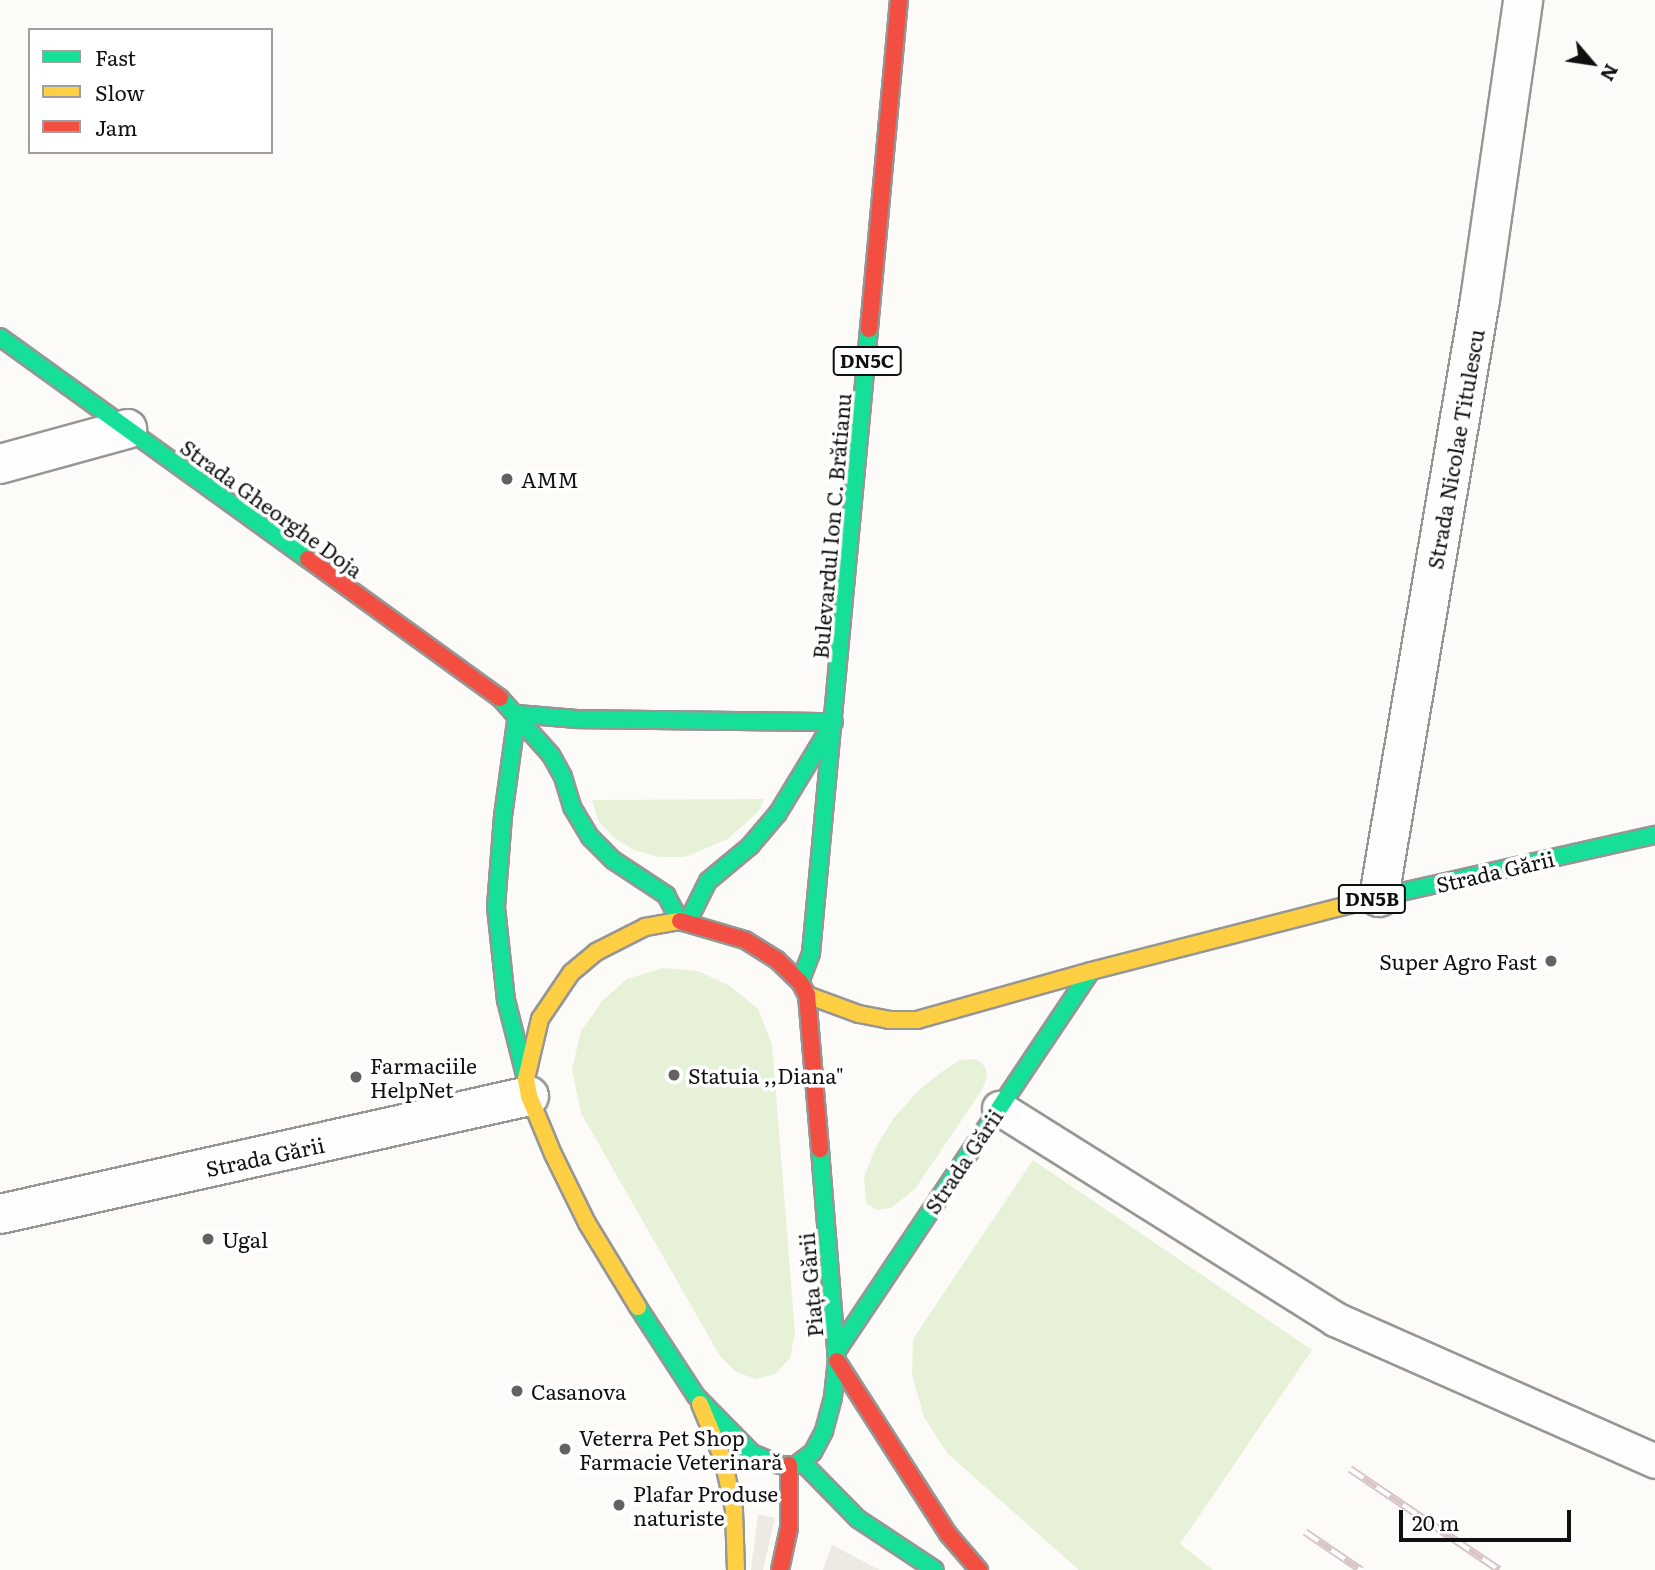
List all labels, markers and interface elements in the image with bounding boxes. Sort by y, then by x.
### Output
legend [28,28,273,154]
north arrow [1557,28,1627,98]
text: Fast [95,41,136,72]
text: N [1594,59,1626,87]
text: Slow [95,76,145,107]
text: Jam [95,111,137,142]
street label: Strada Nicolae Titulescu [1421,327,1489,571]
road number: DN5C [832,346,902,376]
street label: Bulevardul Ion C. Brătianu [807,392,855,660]
street label: Strada Gheorghe Doja [176,434,368,582]
place label: AMM [521,466,579,492]
marker: AMM [499,471,515,487]
street label: Strada Gării [1433,845,1557,897]
road number: DN5B [1337,884,1407,914]
place label: Super Agro Fast [1379,948,1537,974]
marker: Super Agro Fast [1543,953,1559,969]
place label: Farmaciile HelpNet [370,1052,477,1102]
place label: Statuia ,,Diana" [688,1062,844,1088]
marker: Statuia ,,Diana" [666,1067,682,1083]
marker: Farmaciile HelpNet [348,1069,364,1085]
street label: Strada Gării [919,1104,1007,1218]
street label: Strada Gării [203,1131,327,1181]
place label: Ugal [222,1226,268,1252]
marker: Ugal [200,1231,216,1247]
street label: Piața Gării [793,1232,827,1338]
place label: Casanova [531,1378,626,1404]
marker: Casanova [509,1383,525,1399]
place label: Veterra Pet Shop Farmacie Veterinară [579,1424,783,1474]
marker: Veterra Pet Shop Farmacie Veterinară [557,1441,573,1457]
place label: Plafar Produse naturiste [633,1480,778,1530]
scale bar [1403,1496,1574,1540]
marker: Plafar Produse naturiste [611,1497,627,1513]
text: 20 m [1412,1506,1459,1537]

